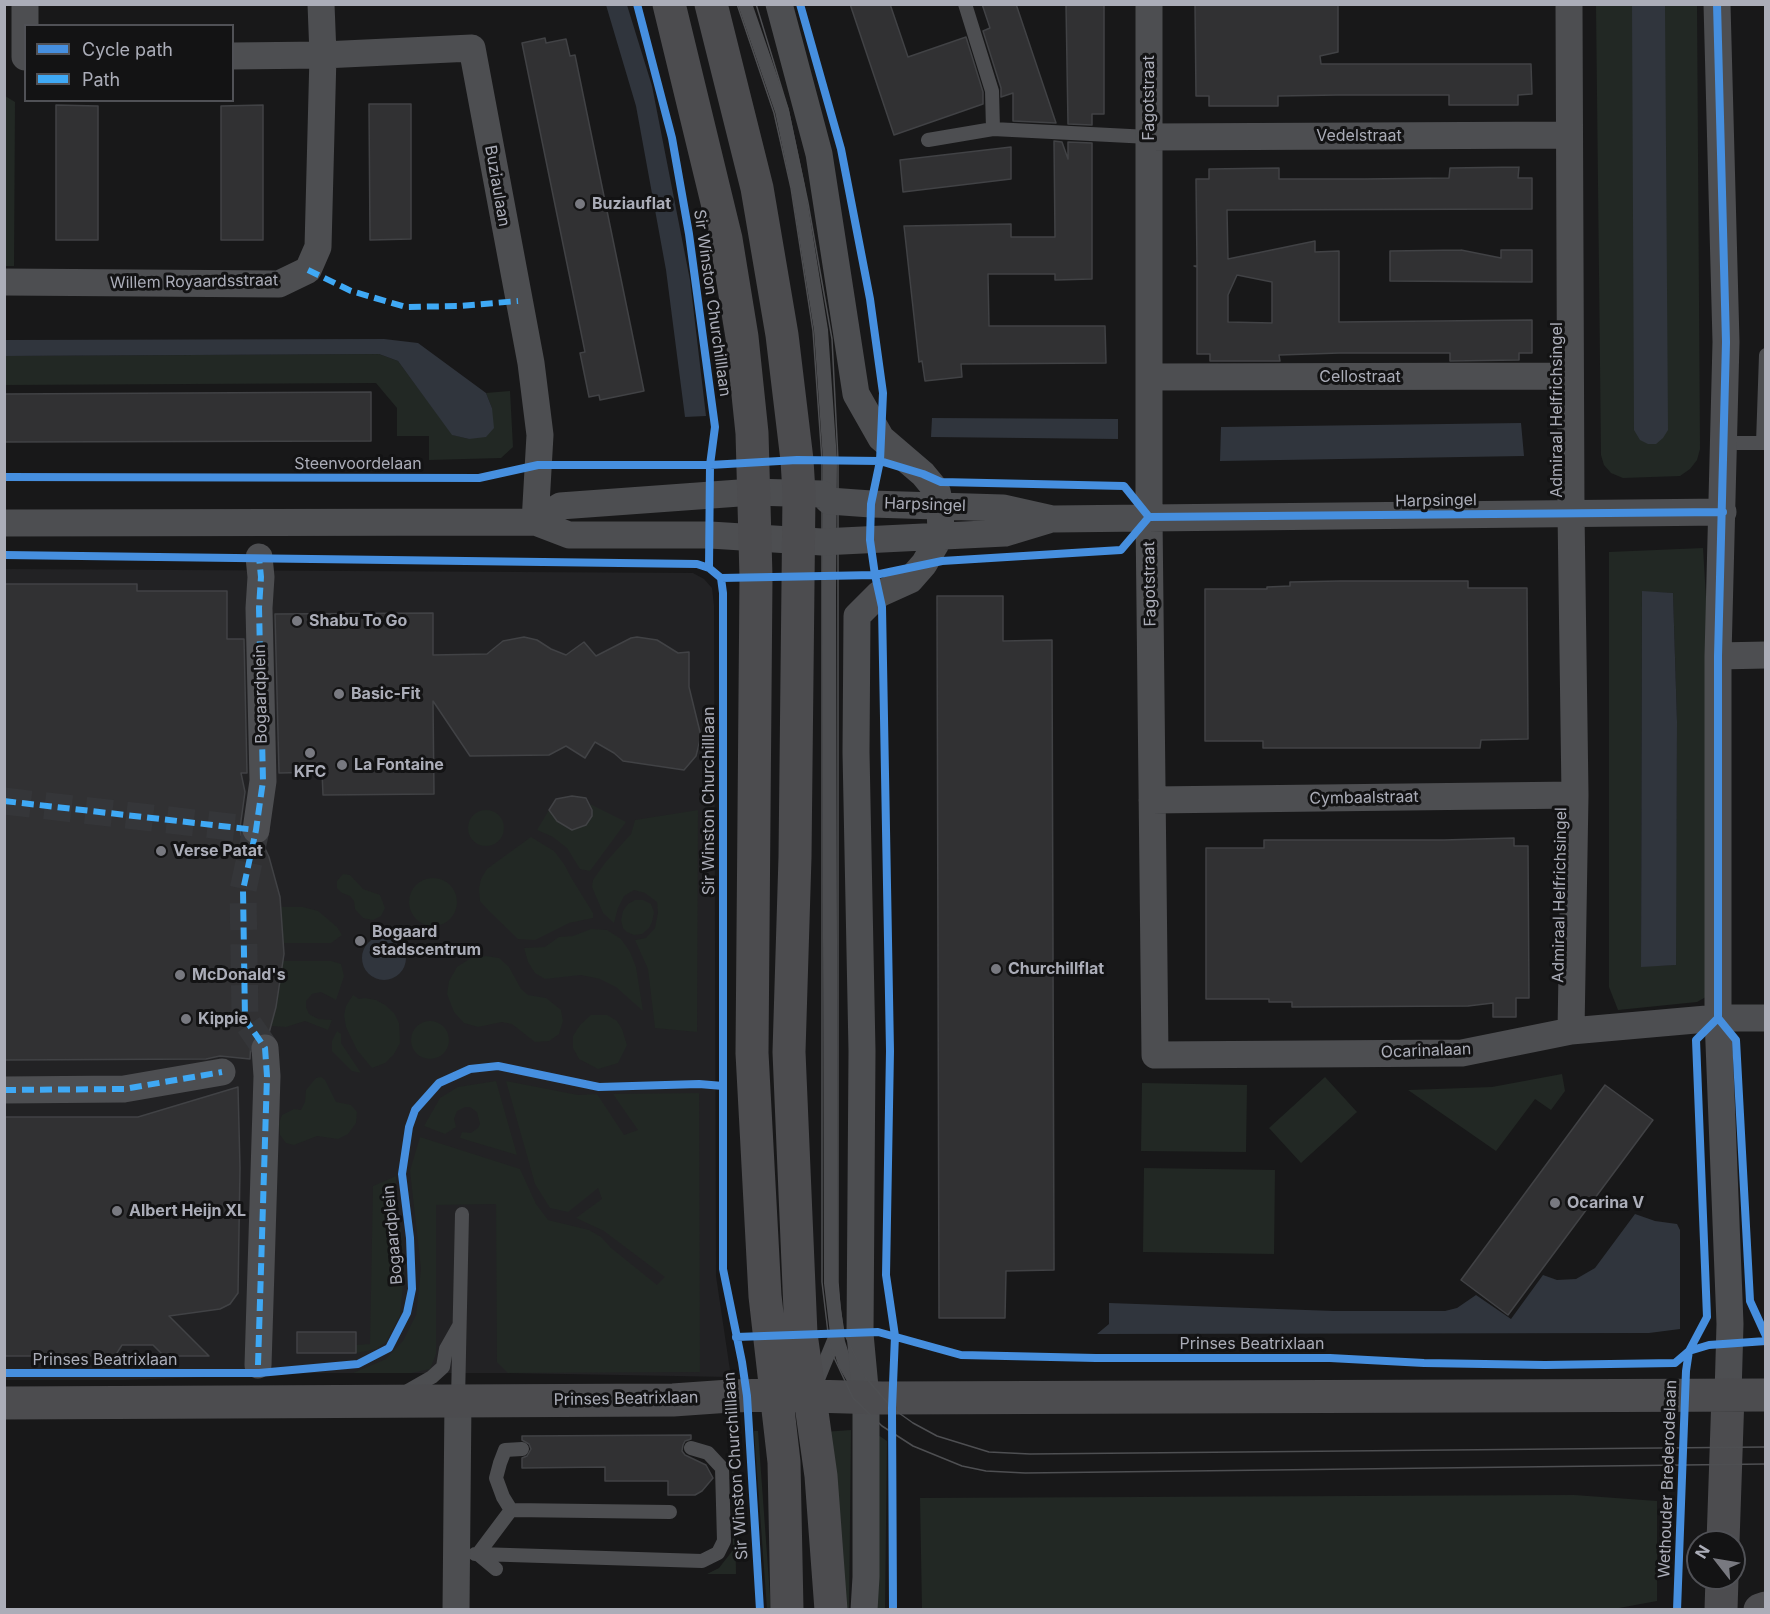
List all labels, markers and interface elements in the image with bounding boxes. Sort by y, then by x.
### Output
legend [24,24,234,102]
text: Cycle path [82,39,173,60]
street label: Fagotstraat [1139,55,1159,141]
text: Path [82,69,120,90]
street label: Vedelstraat [1316,126,1402,146]
street label: Buziaulaan [480,144,514,228]
place label: Buziauflat [592,194,671,214]
marker: Buziauflat [573,197,587,211]
street label: Sir Winston Churchilllaan [689,208,735,398]
street label: Willem Royaardsstraat [110,271,278,293]
street label: Admiraal Helfrichsingel [1547,322,1567,498]
street label: Cellostraat [1319,367,1401,387]
street label: Steenvoordelaan [294,454,422,474]
street label: Harpsingel [1395,491,1477,511]
street label: Harpsingel [884,494,966,516]
street label: Fagotstraat [1140,541,1160,627]
place label: Shabu To Go [309,611,407,631]
marker: Shabu To Go [290,614,304,628]
street label: Bogaardplein [251,644,271,744]
place label: Basic-Fit [351,684,421,704]
marker: Basic-Fit [332,687,346,701]
street label: Sir Winston Churchilllaan [699,707,719,895]
marker: KFC [303,746,317,760]
place label: La Fontaine [354,755,444,775]
marker: La Fontaine [335,758,349,772]
place label: KFC [294,762,326,782]
street label: Cymbaalstraat [1309,787,1419,809]
street label: Admiraal Helfrichsingel [1549,807,1571,983]
place label: Verse Patat [173,841,263,861]
marker: Verse Patat [154,844,168,858]
place label: Bogaard stadscentrum [372,922,481,960]
marker: Bogaard stadscentrum [353,934,367,948]
place label: Churchillflat [1008,959,1104,979]
marker: Churchillflat [989,962,1003,976]
place label: McDonald's [192,965,286,985]
marker: McDonald's [173,968,187,982]
place label: Kippie [198,1009,248,1029]
marker: Kippie [179,1012,193,1026]
street label: Ocarinalaan [1380,1040,1472,1062]
street label: Bogaardplein [379,1184,407,1286]
place label: Ocarina V [1567,1193,1644,1213]
marker: Ocarina V [1548,1196,1562,1210]
place label: Albert Heijn XL [129,1201,246,1221]
marker: Albert Heijn XL [110,1204,124,1218]
street label: Prinses Beatrixlaan [1180,1334,1324,1354]
street label: Prinses Beatrixlaan [33,1350,177,1370]
street label: Sir Winston Churchilllaan [720,1371,752,1561]
street label: Wethouder Brederodelaan [1655,1380,1681,1578]
street label: Prinses Beatrixlaan [553,1388,699,1410]
north arrow [1686,1530,1746,1590]
text: N [1691,1541,1714,1562]

